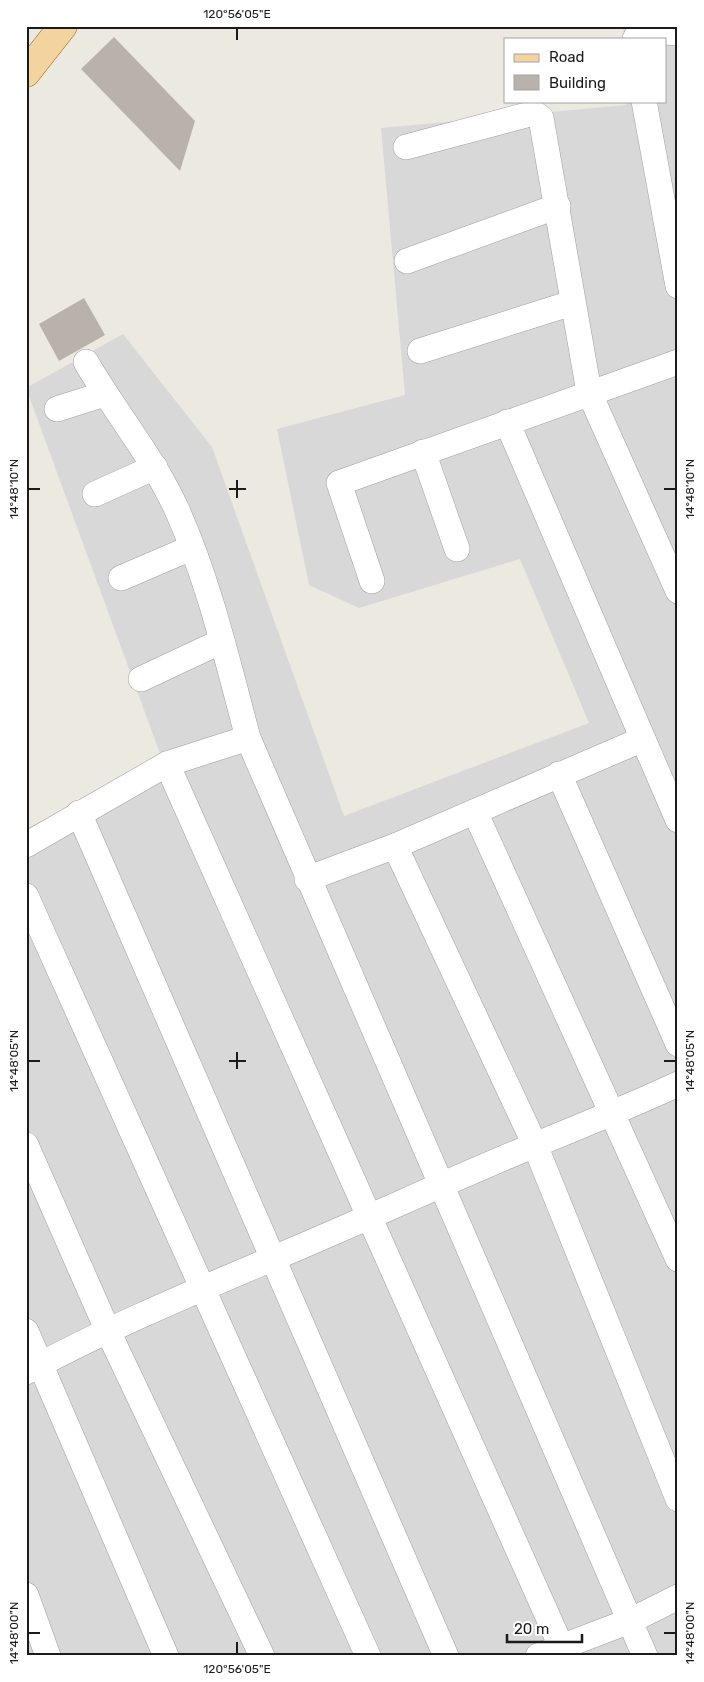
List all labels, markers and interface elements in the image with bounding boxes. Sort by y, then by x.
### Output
text: 120°56'05"E [203,7,271,21]
legend [504,38,666,102]
text: Road [549,48,585,66]
text: Building [549,74,606,92]
text: 14°48'10"N [7,459,21,519]
text: 14°48'10"N [683,459,697,519]
text: 14°48'05"N [7,1030,21,1092]
text: 14°48'05"N [683,1030,697,1092]
text: 14°48'00"N [7,1602,21,1664]
text: 14°48'00"N [683,1602,697,1664]
scale bar [507,1612,582,1644]
text: 20 m [514,1620,549,1638]
text: 120°56'05"E [203,1662,271,1676]

